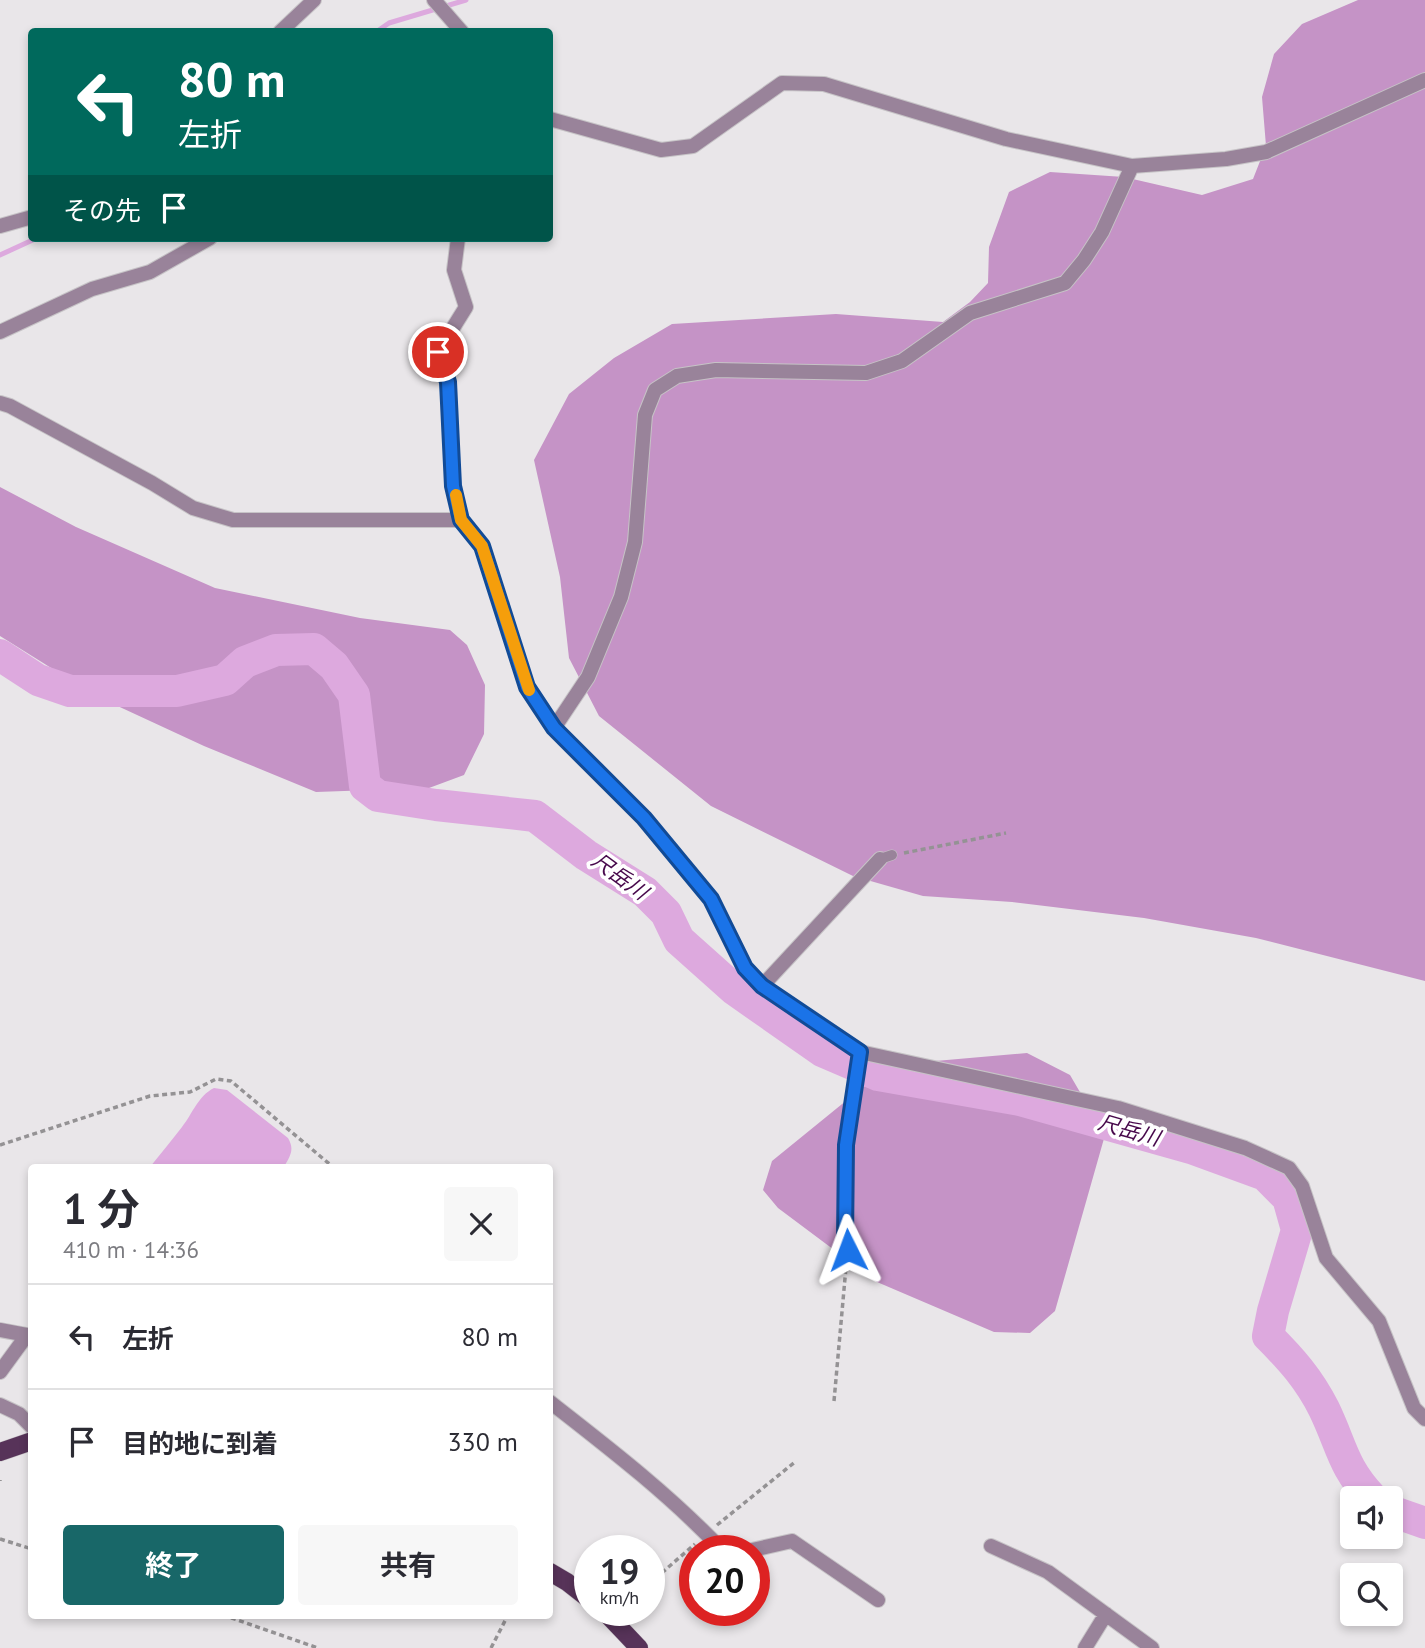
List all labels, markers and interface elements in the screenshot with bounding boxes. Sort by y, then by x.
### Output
text: 80 m [178,47,285,111]
icon: left [63,56,154,147]
text: 左折 [178,113,242,155]
icon: arrive [155,189,193,227]
text: その先 [63,194,141,227]
pin [408,322,468,382]
icon: arrive [419,333,457,371]
water label: 尺岳川 [587,847,655,907]
water label: 尺岳川 [1095,1108,1165,1152]
text: 1 分 [63,1181,139,1236]
button: close [444,1187,518,1261]
position arrow [811,1213,885,1287]
text: 410 m · 14:36 [63,1235,199,1264]
icon: left [63,1318,101,1356]
text: 80 m [462,1320,518,1353]
text: 左折 [122,1322,174,1355]
icon: arrive [63,1423,101,1461]
text: 330 m [447,1425,518,1458]
text: 目的地に到着 [122,1427,278,1460]
map controls [1340,1486,1403,1626]
button: sound [1340,1486,1403,1549]
button: 終了 [63,1525,284,1605]
button: 共有 [298,1525,518,1605]
speed limit sign: 20 [679,1535,770,1626]
text: 19 [600,1548,639,1594]
button: search [1340,1563,1403,1626]
text: km/h [600,1586,639,1609]

